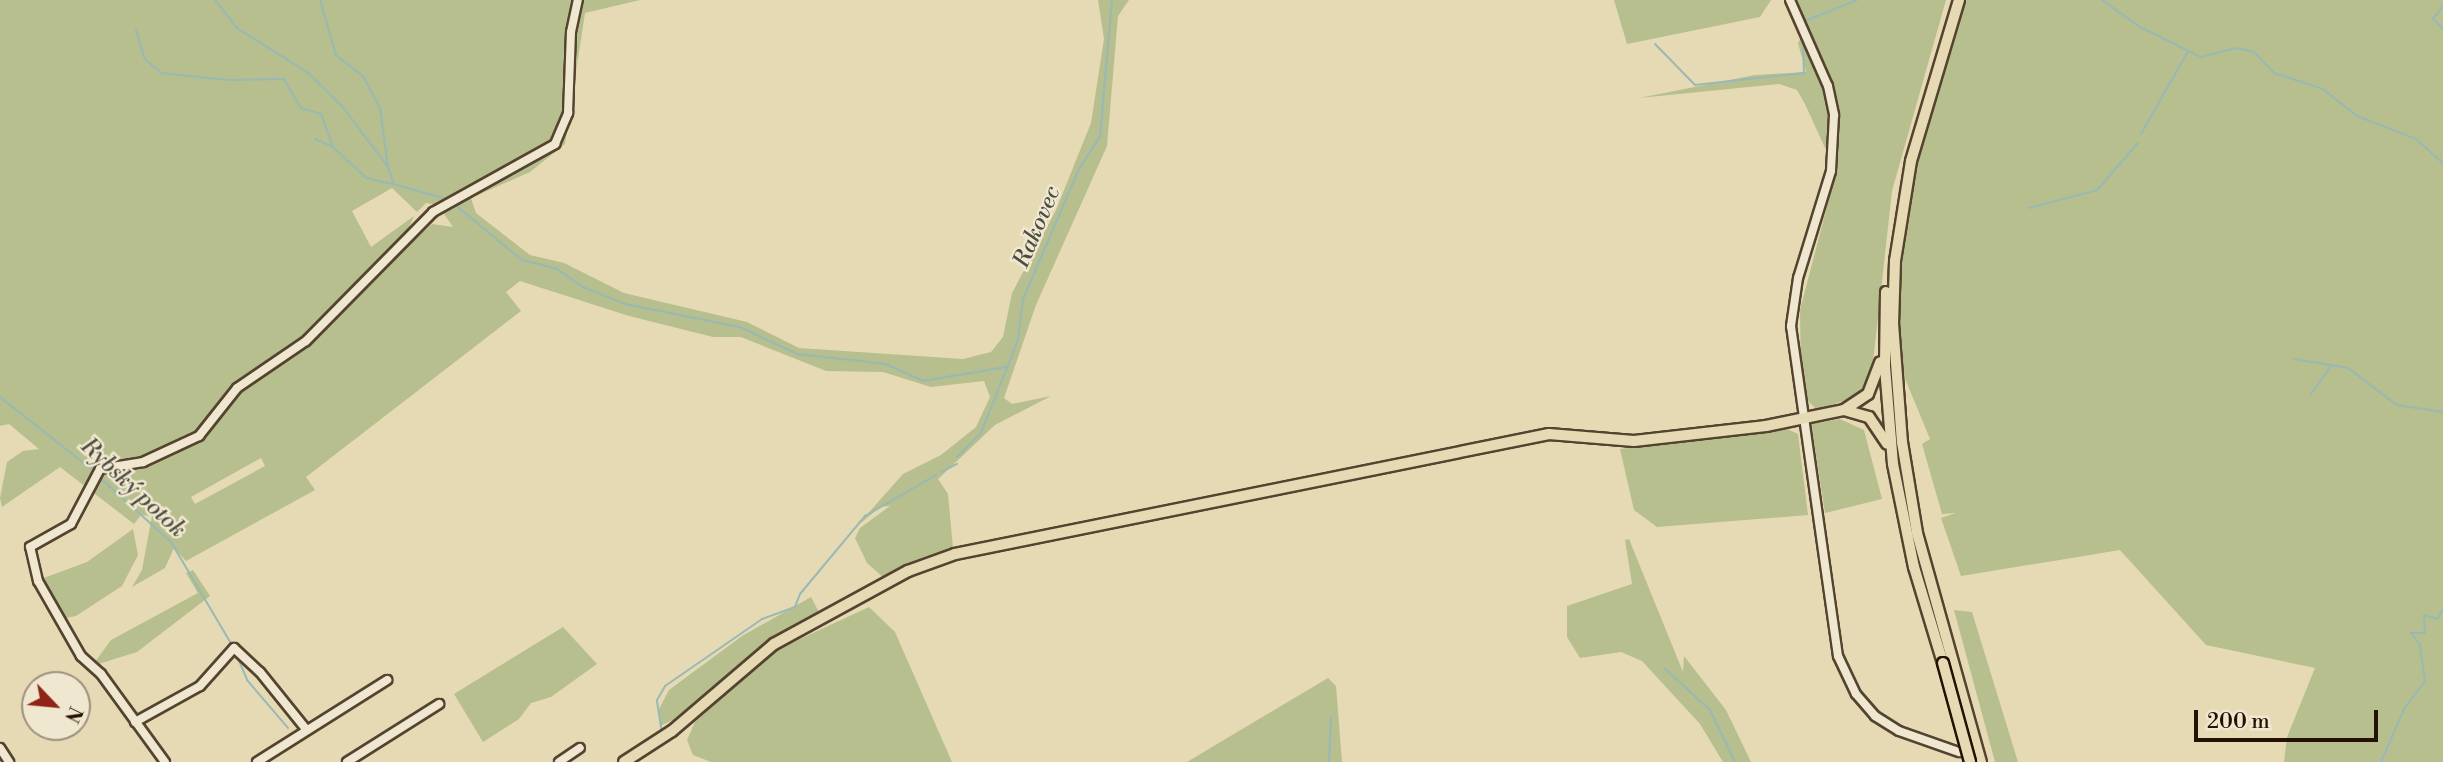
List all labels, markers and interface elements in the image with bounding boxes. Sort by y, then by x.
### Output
water label: Rakovec [1007,182,1067,272]
water label: Rybský potok [75,432,191,544]
north arrow [21,671,91,741]
scale bar [2198,696,2382,740]
text: N [59,702,87,726]
text: 200 m [2207,709,2270,735]

